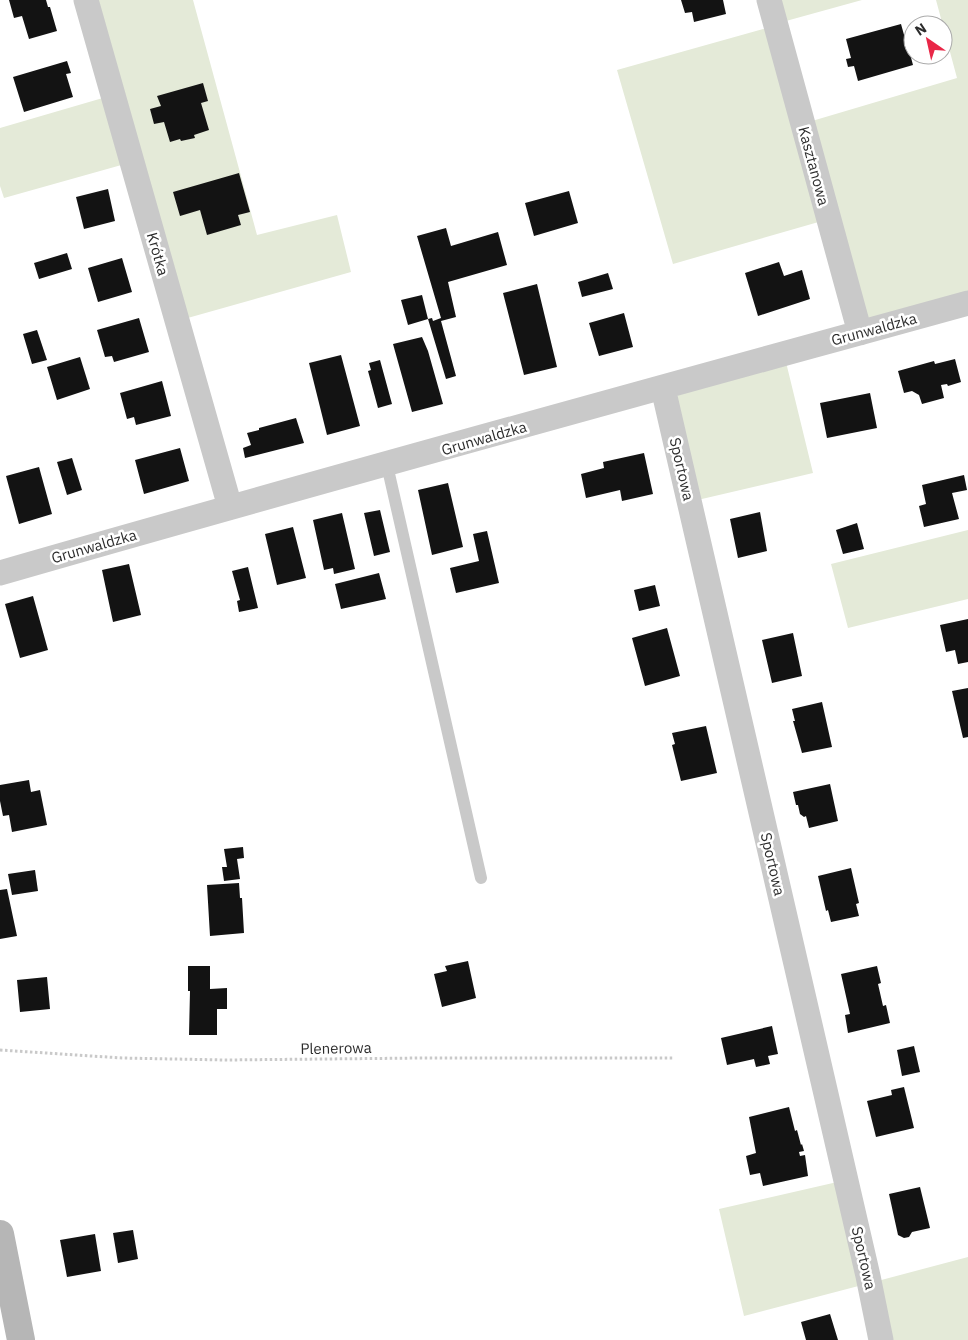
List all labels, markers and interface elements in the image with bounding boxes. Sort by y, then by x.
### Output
north arrow [903,15,953,65]
text: N [911,19,930,40]
street label: Kasztanowa [794,124,834,208]
street label: Krótka [143,230,173,278]
street label: Grunwaldzka [829,308,919,350]
street label: Grunwaldzka [439,417,529,459]
street label: Sportowa [666,436,698,502]
street label: Grunwaldzka [49,525,139,567]
street label: Sportowa [757,831,789,897]
street label: Plenerowa [300,1038,372,1058]
street label: Sportowa [848,1225,880,1291]

